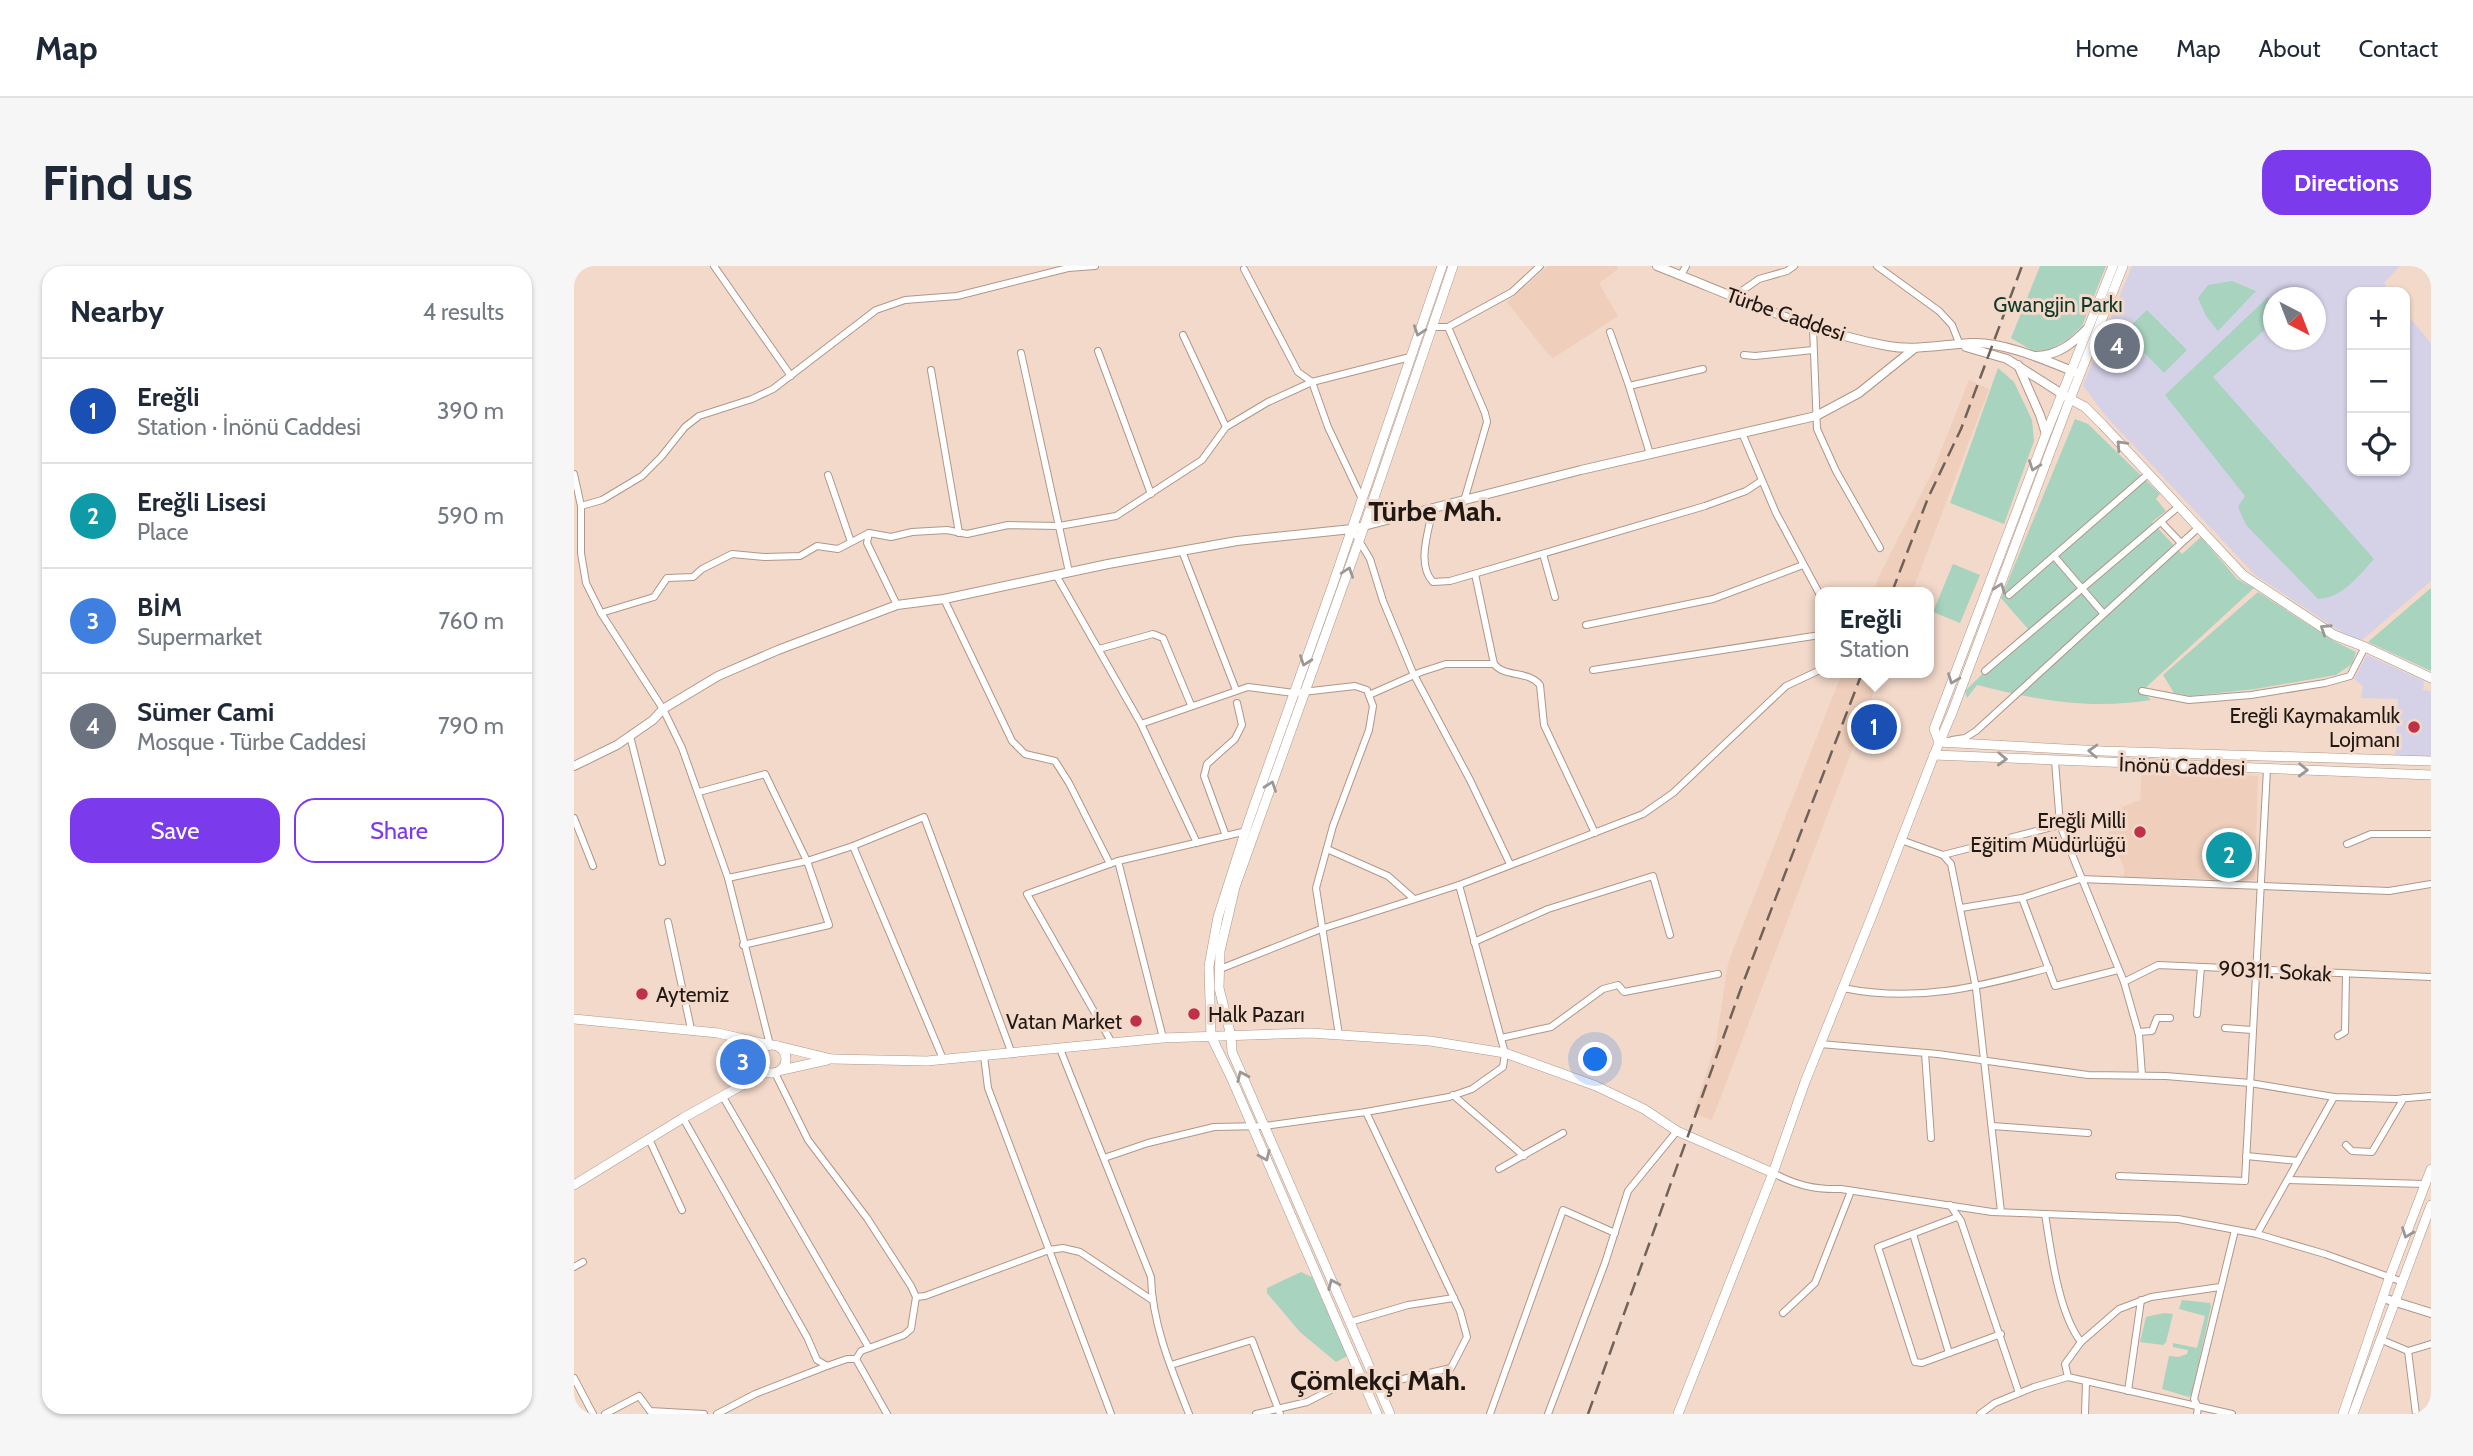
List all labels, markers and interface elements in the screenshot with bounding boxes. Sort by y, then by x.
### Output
text: Map [35,28,98,68]
text: Home [2075,34,2138,63]
text: Map [2176,34,2221,63]
text: About [2259,34,2321,63]
text: Contact [2359,34,2438,63]
button: Directions [2262,150,2431,215]
text: Find us [42,153,193,212]
street label: Türbe Caddesi [1723,282,1849,346]
north arrow [2263,287,2326,350]
map controls [2347,287,2410,476]
button: + [2347,287,2410,350]
park label: Gwangjin Parkı [1993,292,2123,318]
text: Nearby [70,293,164,330]
text: 4 results [423,298,504,326]
pin: 4 [2094,320,2140,372]
one-way arrow [1413,324,1427,336]
button: − [2347,350,2410,413]
text: Ereğli [137,381,199,413]
text: 1 [89,397,97,425]
text: 390 m [437,397,504,425]
text: Station · İnönü Caddesi [137,413,361,441]
button: locate [2347,413,2410,476]
one-way arrow [2117,440,2130,453]
one-way arrow [2028,460,2042,472]
text: Ereğli Lisesi [137,486,266,518]
district label: Türbe Mah. [1368,494,1502,528]
text: 2 [87,502,99,530]
text: 590 m [437,502,504,530]
text: Place [137,518,189,546]
one-way arrow [1340,566,1354,578]
one-way arrow [1992,582,2006,594]
popup [1815,587,1934,678]
text: BİM [137,591,182,623]
text: Ereğli [1840,603,1902,635]
text: 3 [87,607,99,635]
text: 760 m [439,607,504,635]
text: Supermarket [137,623,262,651]
one-way arrow [2320,624,2333,637]
text: Station [1840,635,1909,663]
one-way arrow [1299,655,1313,667]
one-way arrow [1948,672,1962,684]
text: Sümer Cami [137,696,274,728]
pin: 1 [1851,701,1897,753]
place label: Ereğli Kaymakamlık Lojmanı [2230,703,2401,753]
text: 4 [86,712,100,740]
text: 790 m [438,712,504,740]
marker: Ereğli Kaymakamlık Lojmanı [2406,719,2422,735]
text: Mosque · Türbe Caddesi [137,728,366,756]
one-way arrow [2088,743,2099,758]
one-way arrow [1997,751,2008,766]
street label: İnönü Caddesi [2118,751,2246,781]
one-way arrow [2297,762,2308,777]
one-way arrow [1263,781,1277,793]
button: Save [70,798,280,863]
button: Share [294,798,504,863]
place label: Ereğli Milli Eğitim Müdürlüğü [1970,808,2126,857]
marker: Ereğli Milli Eğitim Müdürlüğü [2132,824,2148,840]
pin: 2 [2206,829,2252,881]
street label: 90311. Sokak [2218,956,2333,986]
place label: Aytemiz [656,982,729,1007]
marker: Aytemiz [634,986,650,1002]
place label: Halk Pazarı [1208,1002,1305,1027]
marker: Halk Pazarı [1186,1006,1202,1022]
place label: Vatan Market [1006,1009,1122,1034]
marker: Vatan Market [1128,1013,1144,1029]
pin: 3 [720,1036,766,1088]
your location [1578,1042,1612,1076]
one-way arrow [1236,1071,1250,1083]
one-way arrow [1257,1149,1271,1161]
one-way arrow [2401,1226,2415,1238]
one-way arrow [1327,1279,1341,1291]
district label: Çömlekçi Mah. [1290,1363,1466,1397]

